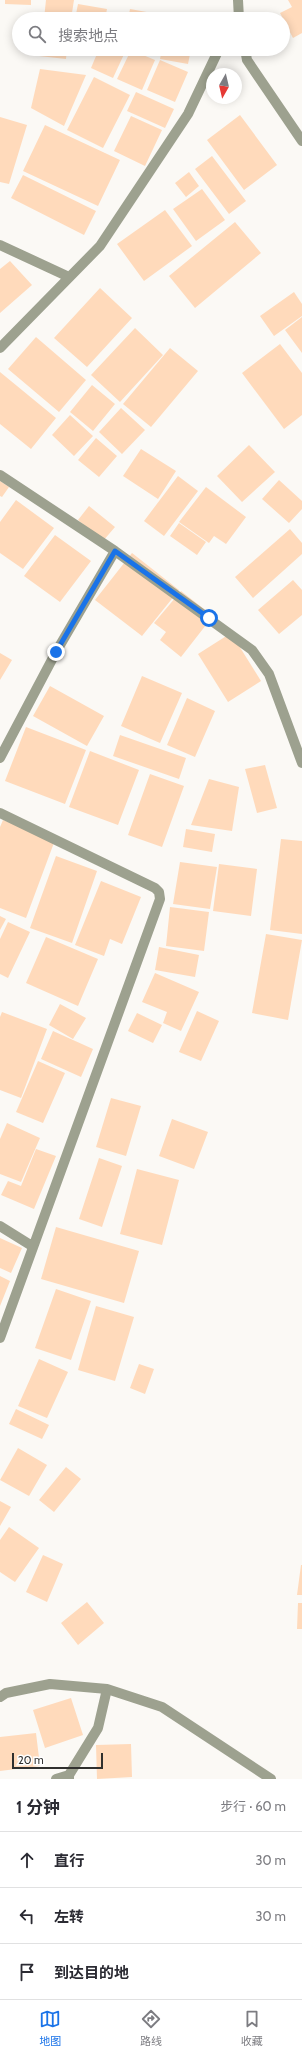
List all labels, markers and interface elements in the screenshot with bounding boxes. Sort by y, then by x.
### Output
search box [12,12,290,56]
icon: search [26,23,48,45]
text: 搜索地点 [58,27,118,45]
north arrow [206,68,242,104]
route start [200,609,218,627]
route end [47,643,65,661]
scale bar [12,1751,103,1770]
text: 20 m [18,1753,44,1767]
text: 1 分钟 [16,1797,60,1817]
text: 步行 · 60 m [220,1798,286,1814]
icon: ahead [16,1849,38,1871]
text: 直行 [54,1852,84,1870]
text: 30 m [256,1852,286,1868]
icon: left [16,1905,38,1927]
text: 左转 [54,1908,84,1926]
text: 30 m [256,1908,286,1924]
icon: arrive [16,1961,38,1983]
text: 到达目的地 [54,1964,129,1982]
tab: 地图 [39,2008,61,2048]
tab: 路线 [140,2008,162,2048]
tab: 收藏 [241,2008,263,2048]

